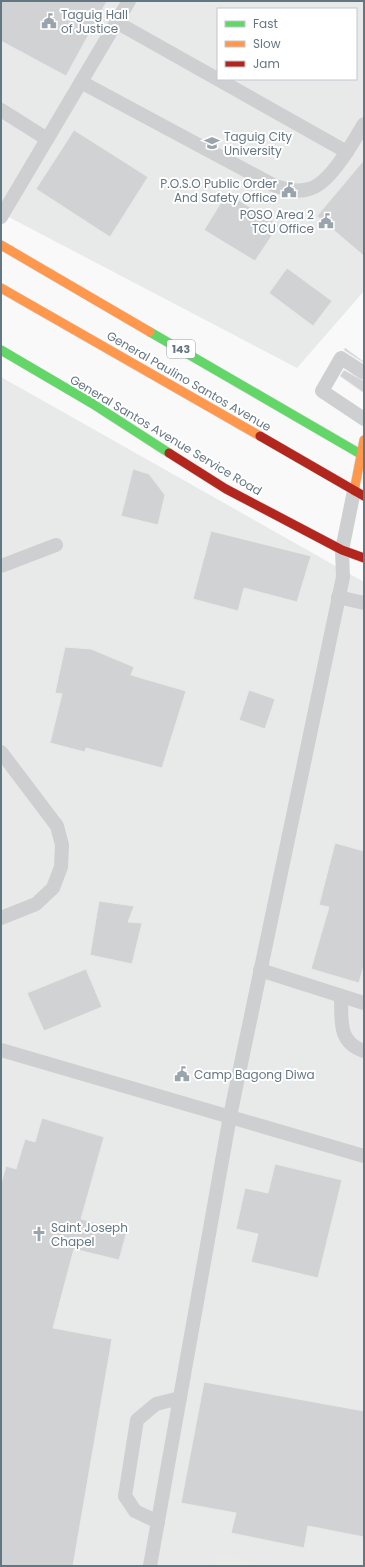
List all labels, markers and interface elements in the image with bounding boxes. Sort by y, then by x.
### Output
place label: Taguig Hall of Justice [61,6,128,37]
legend [217,8,357,80]
public building icon: Taguig Hall of Justice [40,12,58,30]
text: Fast [253,15,278,32]
text: Slow [253,35,281,52]
text: Jam [253,55,280,72]
place label: Taguig City University [224,128,292,159]
school or university icon: Taguig City University [203,134,221,152]
place label: P.O.S.O Public Order And Safety Office [160,175,278,206]
public building icon: P.O.S.O Public Order And Safety Office [280,181,298,199]
place label: POSO Area 2 TCU Office [240,206,314,237]
public building icon: POSO Area 2 TCU Office [317,212,335,230]
street label: General Paulino Santos Avenue [104,327,274,435]
road number: 143 [167,340,195,358]
street label: General Santos Avenue Service Road [67,371,265,499]
public building icon: Camp Bagong Diwa [173,1065,191,1083]
place label: Camp Bagong Diwa [194,1066,315,1083]
place label: Saint Joseph Chapel [51,1219,128,1250]
church icon: Saint Joseph Chapel [30,1225,48,1243]

